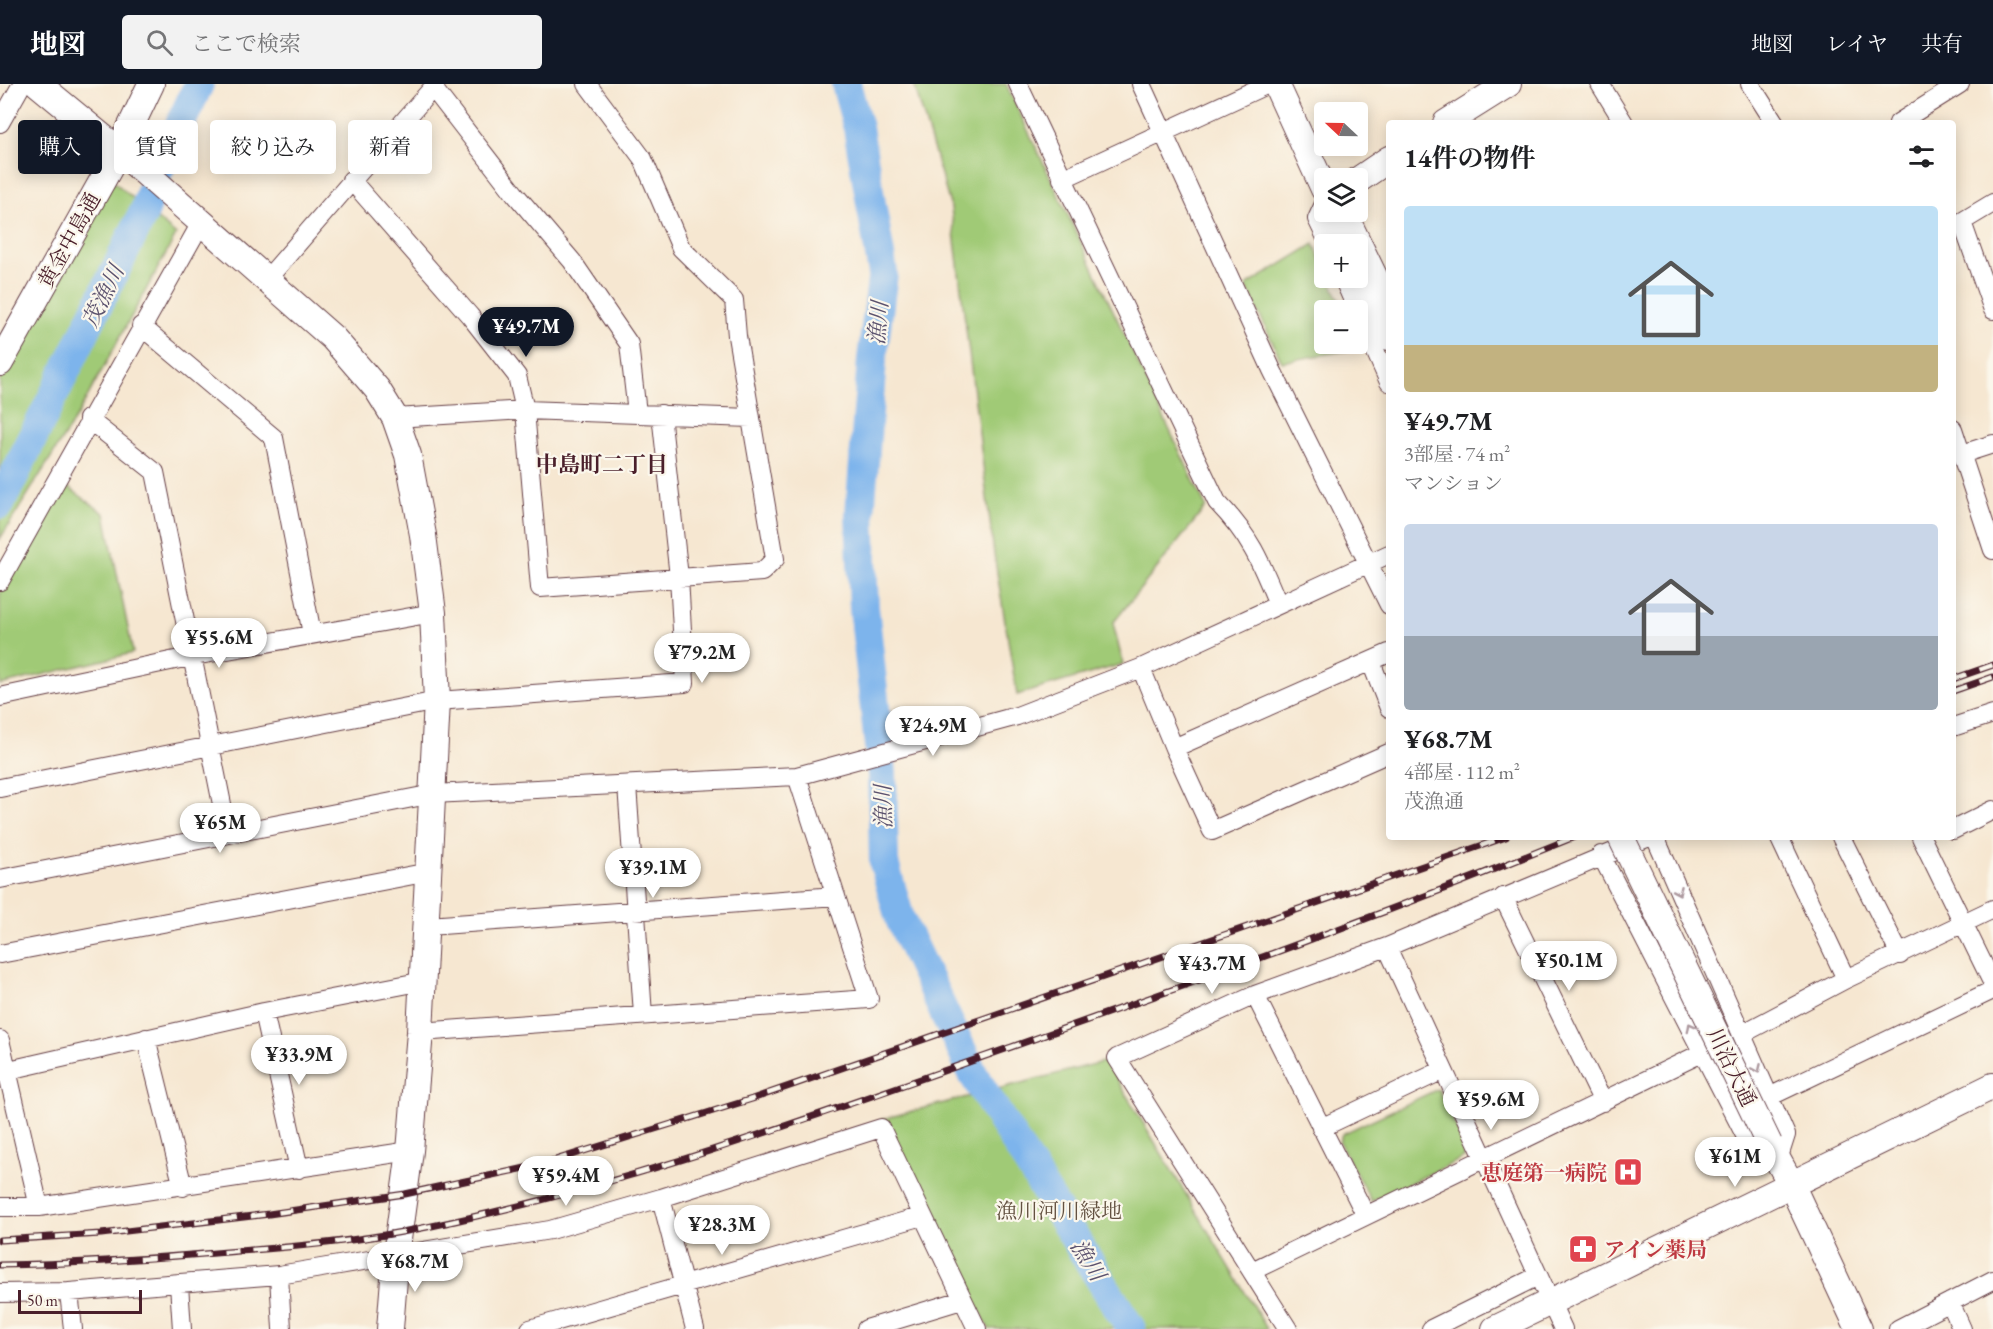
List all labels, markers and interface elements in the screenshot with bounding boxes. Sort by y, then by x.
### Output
search box [122,15,542,69]
text: 地図 [30,26,86,62]
icon: search [143,26,176,59]
text: ここで検索 [191,29,301,58]
text: 地図 [1751,30,1793,57]
text: レイヤ [1826,30,1888,57]
text: 共有 [1921,30,1963,57]
north arrow [1314,102,1368,156]
map controls [1314,102,1368,354]
chip: 購入 [18,120,102,174]
chip: 賃貸 [114,120,198,174]
chip: 絞り込み [210,120,336,174]
chip: 新着 [348,120,432,174]
icon: filters [1905,140,1938,173]
text: 14件の物件 [1404,141,1536,175]
button: layers [1314,168,1368,222]
street label: 黄金中島通 [32,188,106,292]
button: + [1314,234,1368,288]
icon: home [1617,245,1725,353]
water label: 茂漁川 [75,258,131,332]
water label: 漁川 [862,298,895,346]
button: − [1314,300,1368,354]
pin: ¥49.7M [477,307,575,358]
text: ¥49.7M [492,313,560,339]
text: ¥49.7M [1404,404,1493,438]
text: 3部屋 · 74 m² [1404,441,1510,467]
district label: 中島町二丁目 [536,450,668,479]
text: マンション [1404,470,1503,496]
icon: home [1617,563,1725,671]
pin: ¥55.6M [170,618,268,669]
text: ¥55.6M [185,624,253,650]
pin: ¥79.2M [653,633,751,684]
text: ¥79.2M [668,639,736,665]
pin: ¥24.9M [884,706,982,757]
text: ¥24.9M [899,712,967,738]
text: ¥68.7M [1404,722,1493,756]
text: 4部屋 · 112 m² [1404,759,1520,785]
water label: 漁川 [868,783,898,829]
text: 茂漁通 [1404,788,1464,814]
pin: ¥65M [184,803,256,854]
text: ¥65M [194,809,246,835]
pin: ¥39.1M [604,848,702,899]
text: ¥39.1M [619,854,687,880]
one-way arrow [1671,884,1683,895]
pin: ¥50.1M [1520,941,1618,992]
pin: ¥43.7M [1163,944,1261,995]
text: ¥50.1M [1535,947,1603,973]
text: ¥43.7M [1178,950,1246,976]
one-way arrow [1686,1022,1698,1033]
street label: 川沿大通 [1701,1023,1763,1111]
pin: ¥33.9M [250,1035,348,1086]
text: ¥33.9M [265,1041,333,1067]
one-way arrow [1750,1062,1762,1073]
pin: ¥59.6M [1442,1080,1540,1131]
text: ¥59.6M [1457,1086,1525,1112]
pin: ¥61M [1699,1137,1771,1188]
text: ¥61M [1709,1143,1761,1169]
pin: ¥59.4M [517,1156,615,1207]
hospital icon: 恵庭第一病院 [1612,1156,1644,1188]
place label: 恵庭第一病院 [1481,1159,1607,1186]
text: ¥59.4M [532,1162,600,1188]
park label: 漁川河川緑地 [996,1197,1122,1224]
pin: ¥28.3M [673,1205,771,1256]
text: ¥28.3M [688,1211,756,1237]
pharmacy icon: アイン薬局 [1567,1233,1599,1265]
water label: 漁川 [1064,1234,1113,1288]
place label: アイン薬局 [1604,1236,1707,1263]
pin: ¥68.7M [366,1242,464,1293]
text: ¥68.7M [381,1248,449,1274]
scale bar [18,1287,142,1314]
text: 50 m [27,1290,58,1311]

